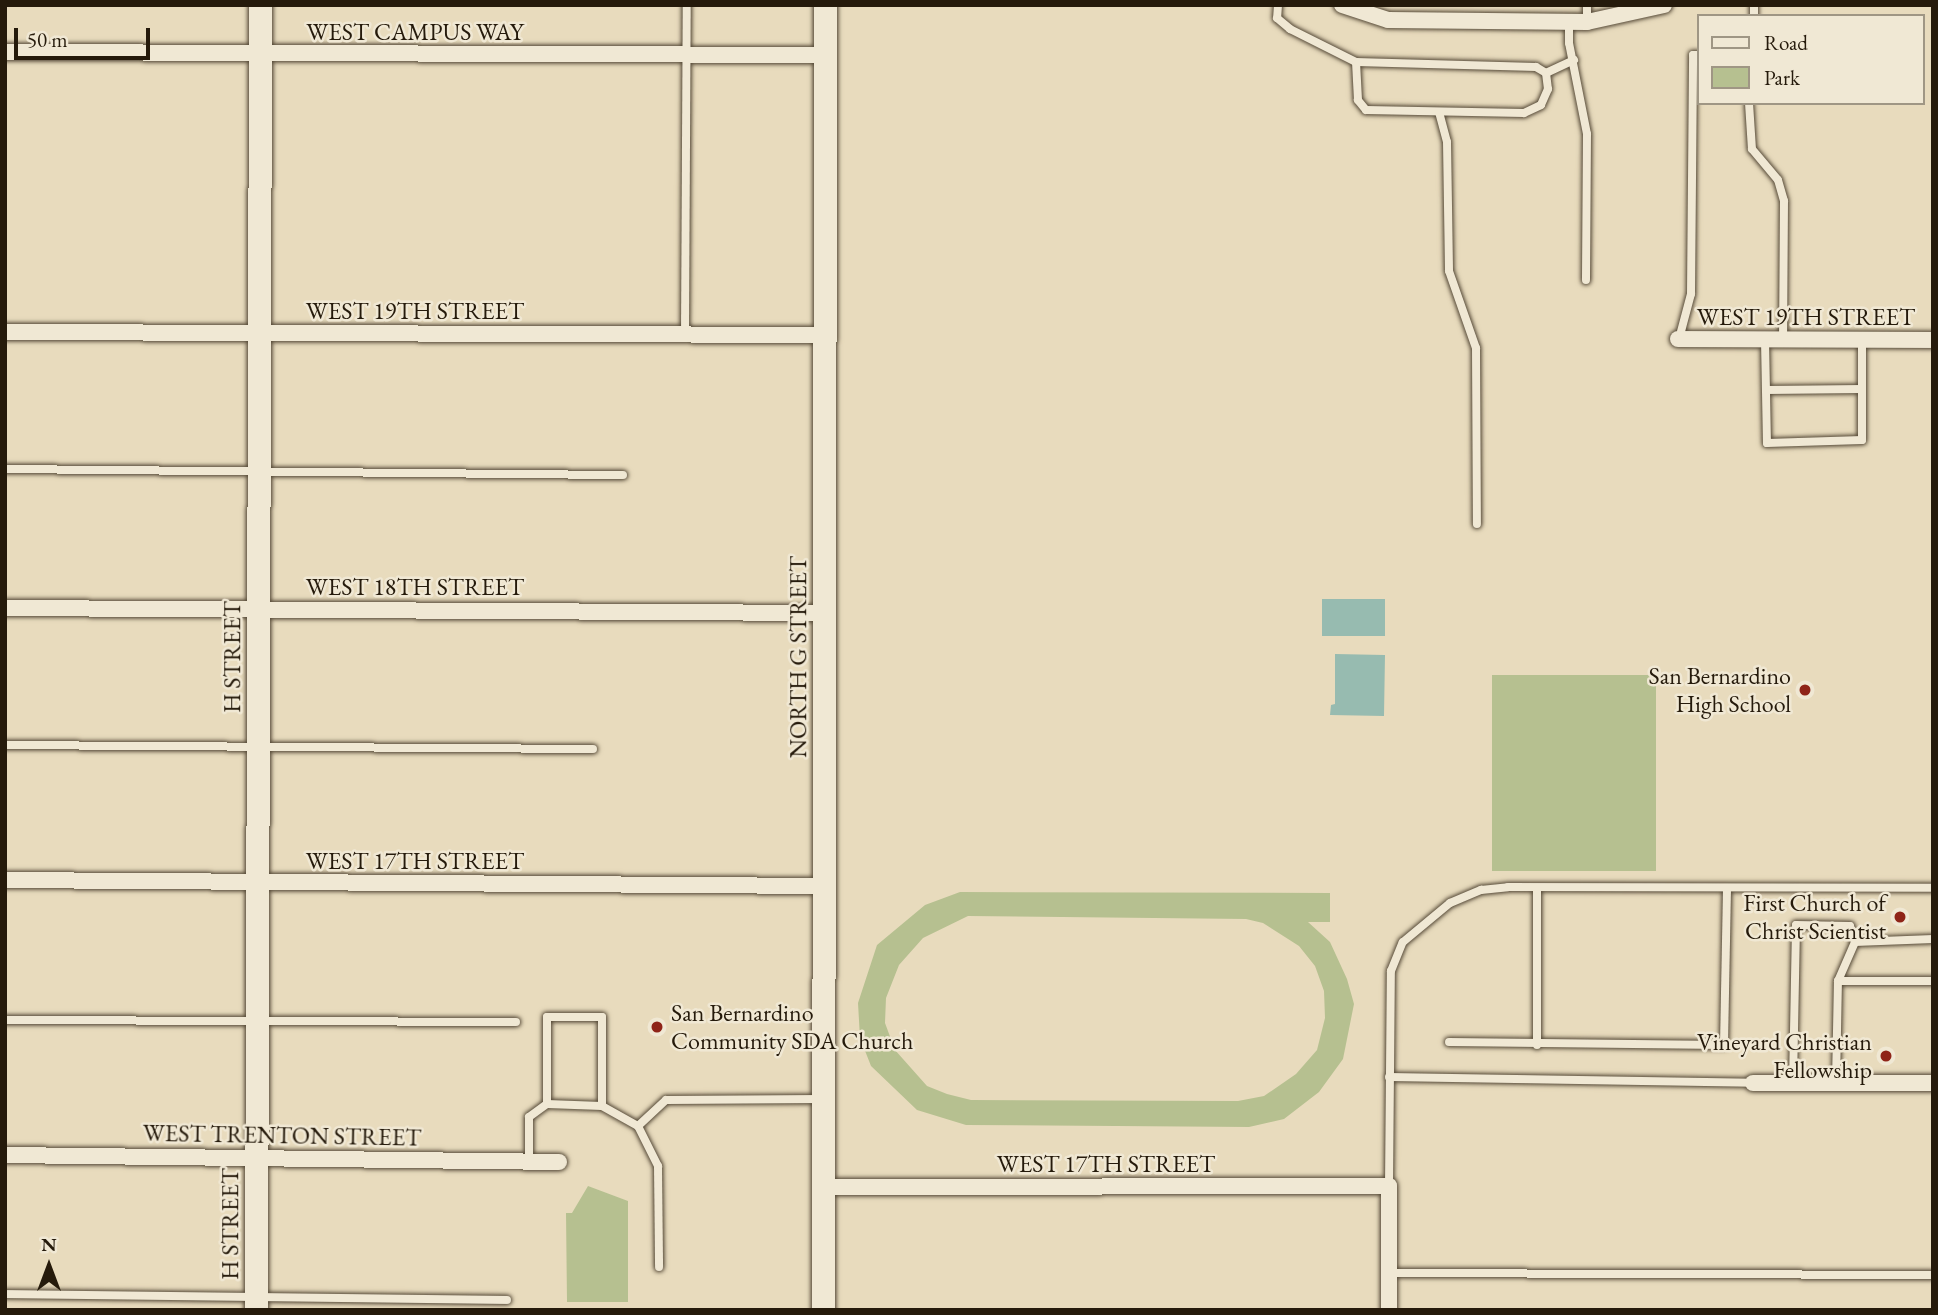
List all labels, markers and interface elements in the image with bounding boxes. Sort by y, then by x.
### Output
scale bar [18,14,154,58]
legend [1696,14,1924,105]
street label: WEST CAMPUS WAY [306,18,524,46]
text: 50 m [27,26,68,53]
text: Road [1764,29,1808,56]
text: Park [1764,64,1800,91]
street label: WEST 19TH STREET [306,297,524,325]
street label: WEST 19TH STREET [1697,303,1915,331]
street label: NORTH G STREET [784,556,812,758]
street label: WEST 18TH STREET [306,573,524,601]
street label: H STREET [218,601,246,713]
place label: San Bernardino High School [1648,662,1791,718]
marker: San Bernardino High School [1797,682,1813,698]
street label: WEST 17TH STREET [306,847,524,875]
place label: First Church of Christ Scientist [1743,889,1886,945]
marker: First Church of Christ Scientist [1892,909,1908,925]
place label: San Bernardino Community SDA Church [671,999,913,1055]
marker: San Bernardino Community SDA Church [649,1019,665,1035]
place label: Vineyard Christian Fellowship [1697,1028,1872,1084]
marker: Vineyard Christian Fellowship [1878,1048,1894,1064]
street label: WEST TRENTON STREET [143,1118,421,1152]
street label: WEST 17TH STREET [997,1150,1215,1178]
street label: H STREET [216,1168,244,1280]
north arrow [14,1231,84,1301]
text: N [41,1232,57,1257]

